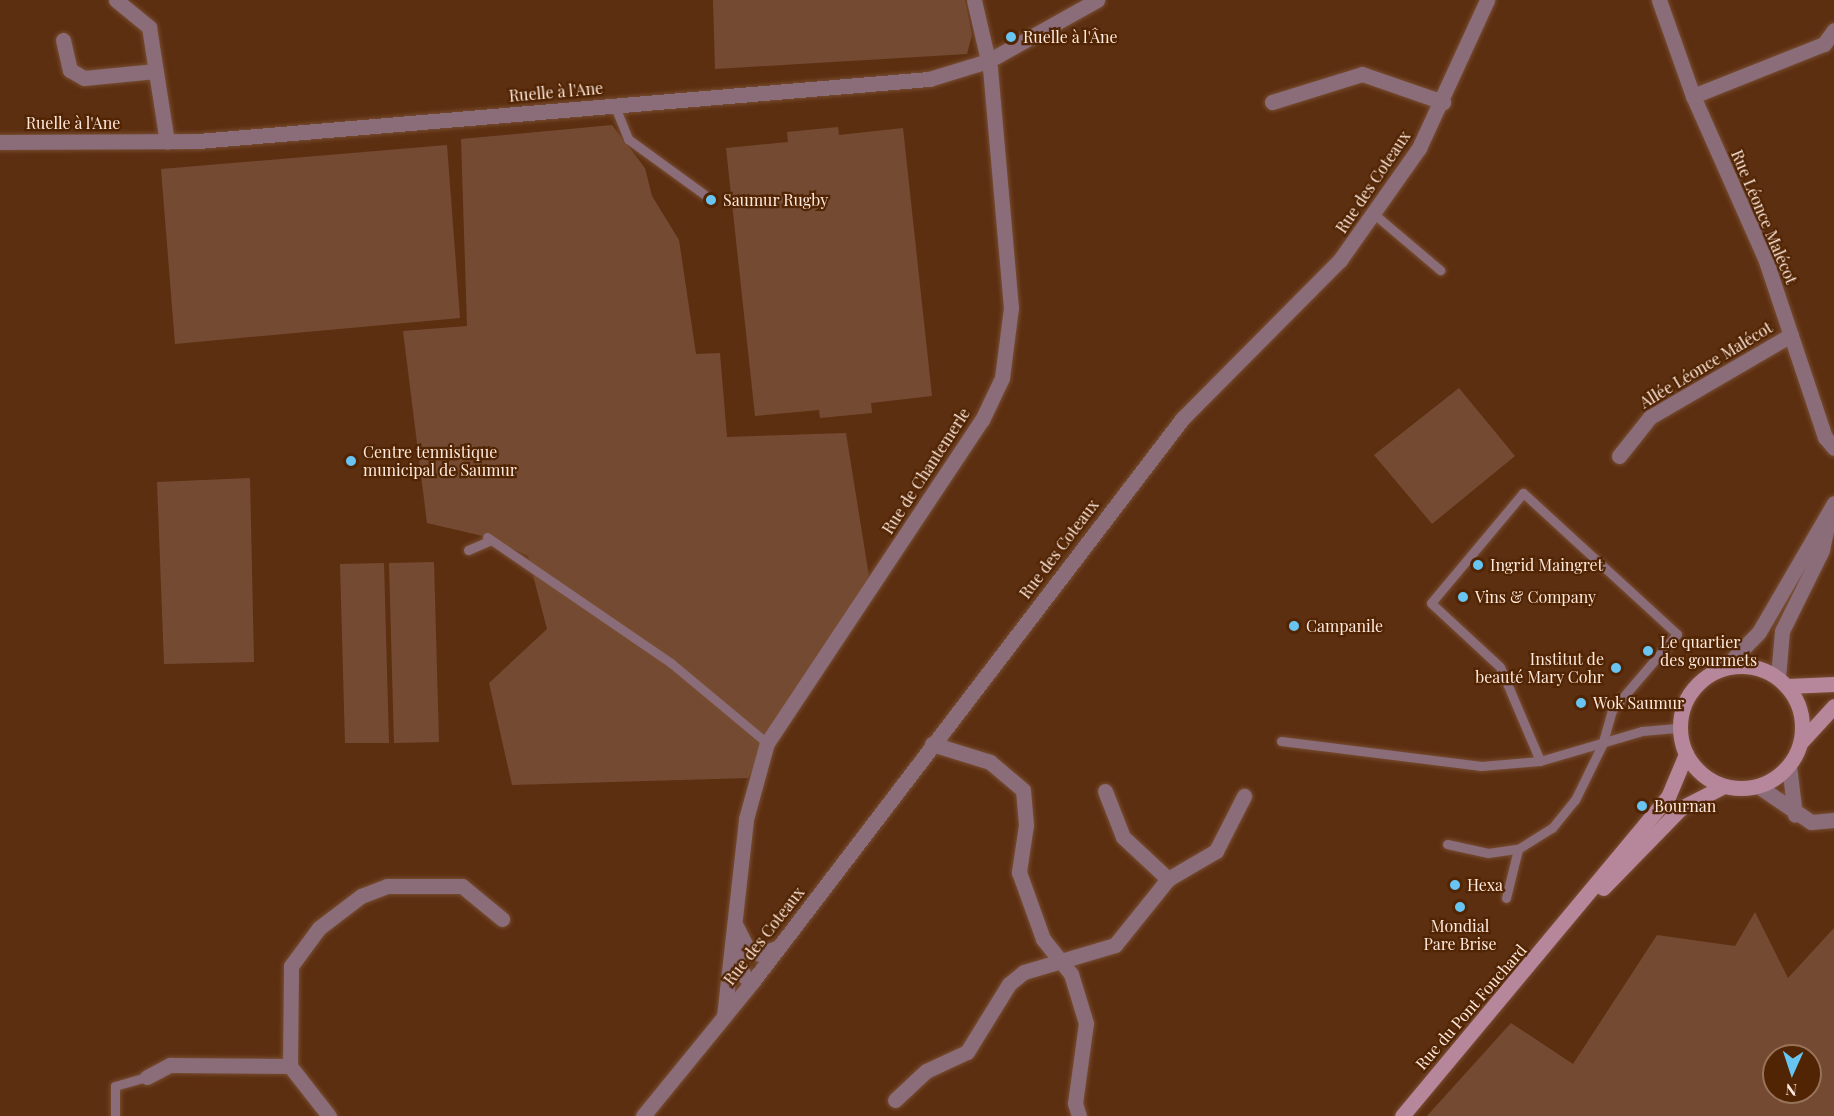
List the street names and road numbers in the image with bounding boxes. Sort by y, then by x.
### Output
street label: Ruelle à l'Ane [508,78,604,106]
street label: Ruelle à l'Ane [25,113,121,133]
street label: Rue des Coteaux [1332,127,1414,237]
street label: Rue Léonce Malécot [1727,147,1801,287]
street label: Allée Léonce Malécot [1636,318,1776,412]
street label: Rue de Chantemerle [878,404,974,538]
street label: Rue des Coteaux [1015,496,1103,602]
street label: Rue des Coteaux [720,883,808,989]
street label: Rue du Pont Fouchard [1411,941,1531,1073]

